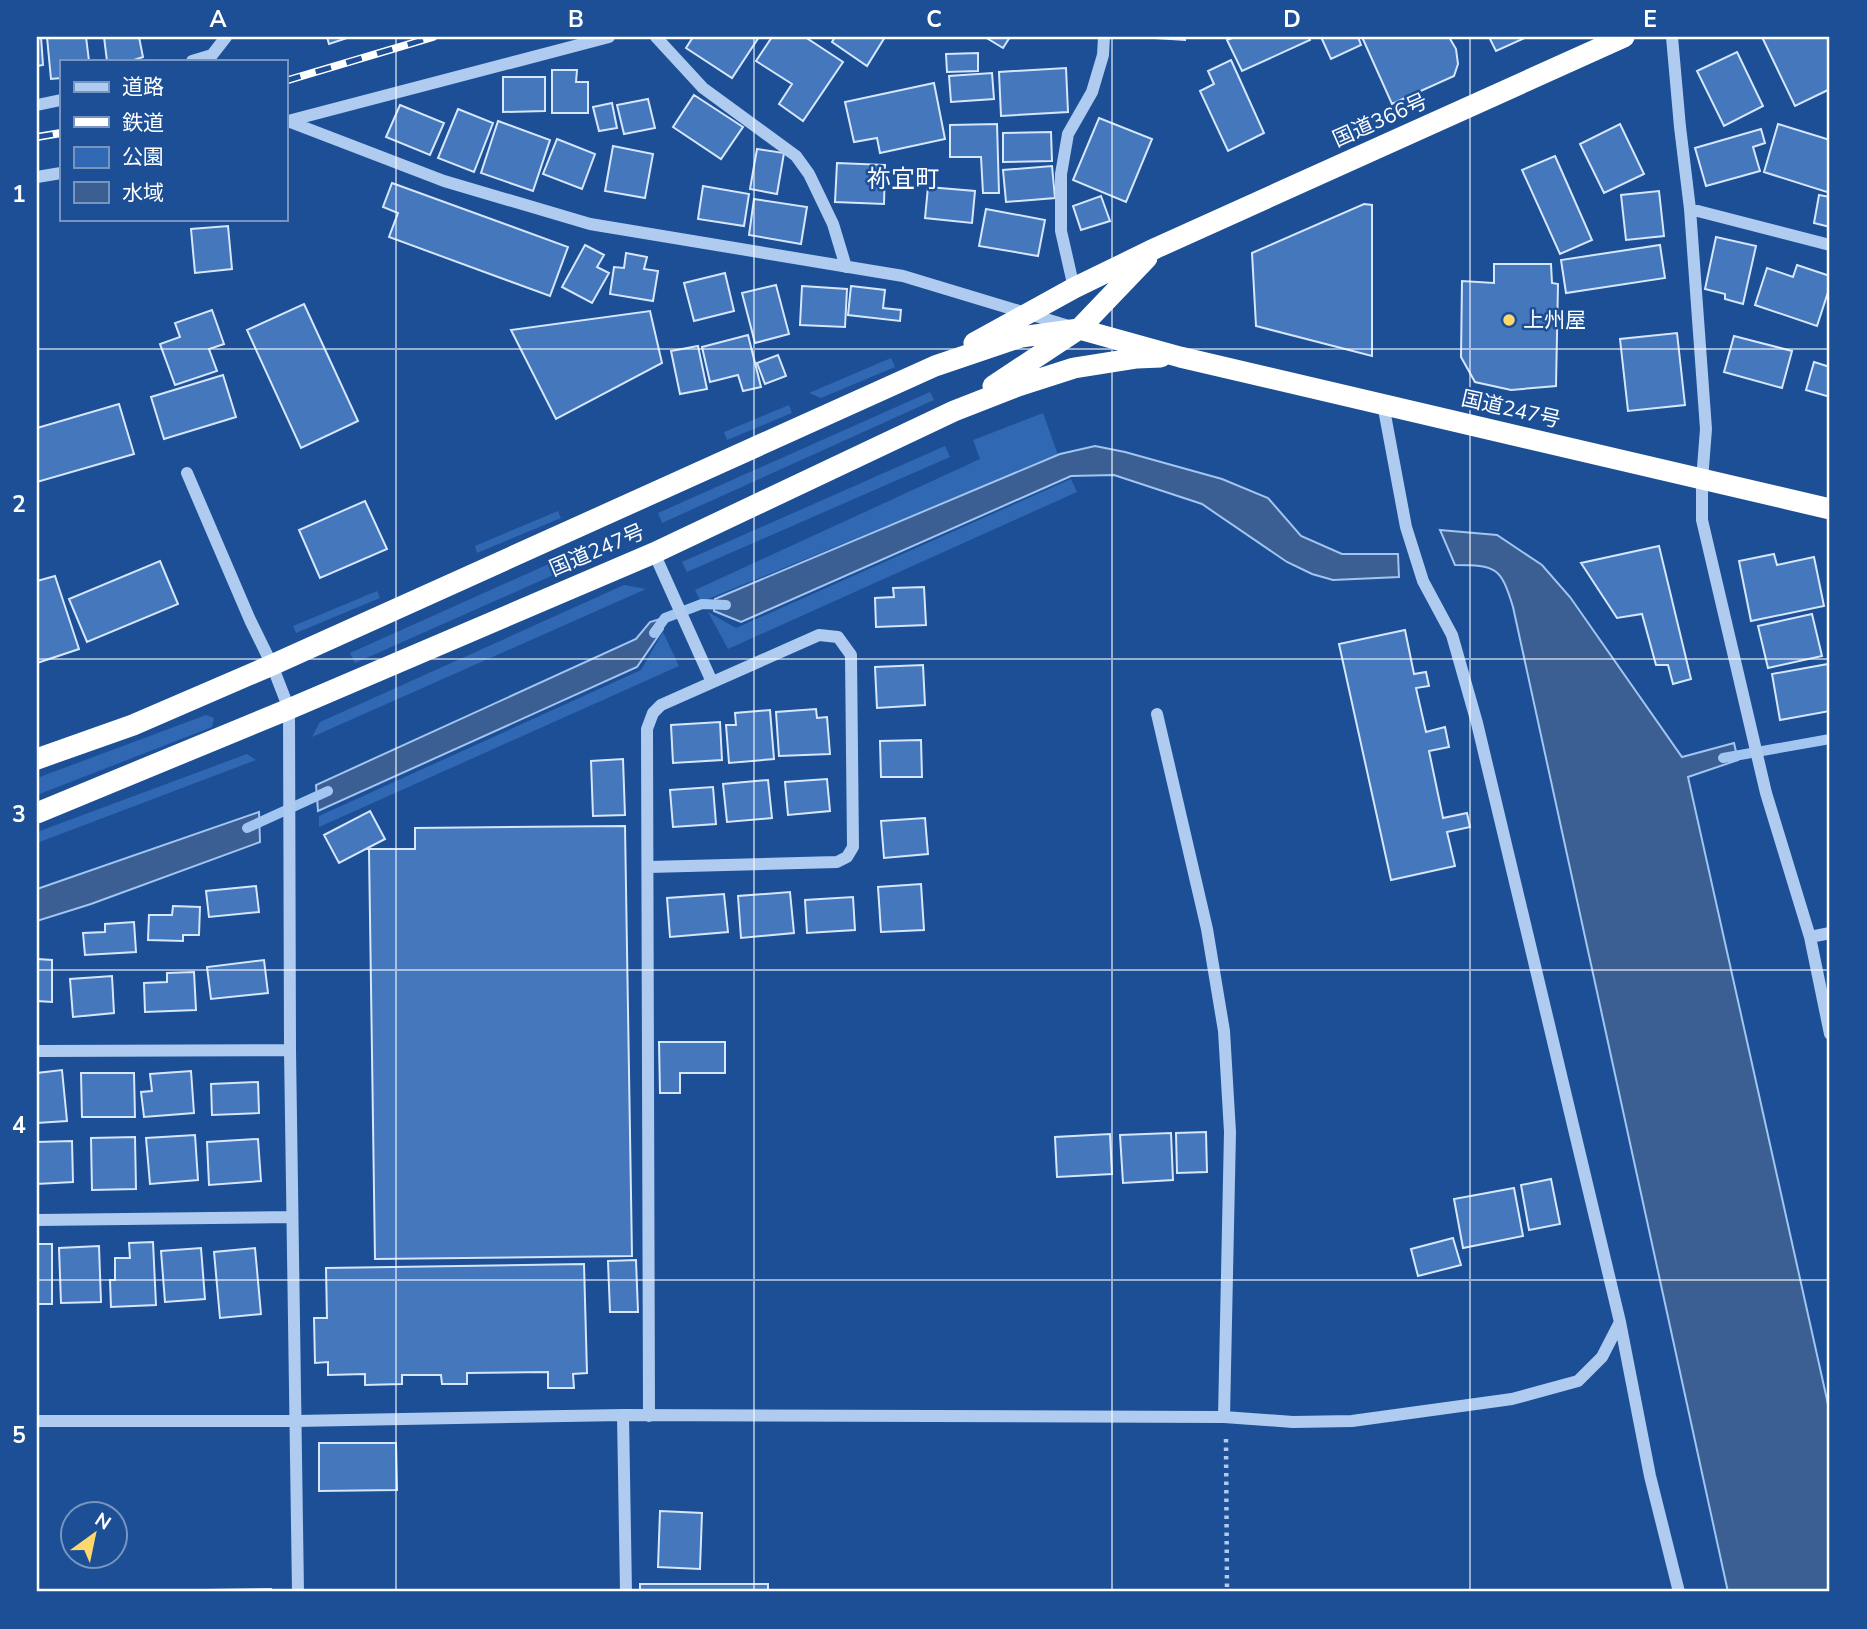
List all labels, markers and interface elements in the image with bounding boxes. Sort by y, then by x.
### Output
text: A [209,4,227,35]
text: B [568,4,584,35]
text: C [926,4,942,35]
text: D [1283,4,1301,35]
text: E [1643,4,1657,35]
legend [60,60,287,220]
text: 道路 [122,73,164,101]
street label: 国道366号 [1328,87,1432,153]
text: 鉄道 [122,109,164,137]
text: 公園 [122,143,164,171]
district label: 祢宜町 [867,163,939,195]
text: 1 [12,179,26,210]
text: 水域 [122,179,164,207]
place label: 上州屋 [1523,306,1586,334]
marker: 上州屋 [1501,312,1517,328]
street label: 国道247号 [1459,384,1563,434]
text: 2 [12,489,26,520]
street label: 国道247号 [545,517,649,583]
text: 3 [12,799,26,830]
text: 4 [12,1110,26,1141]
text: 5 [12,1420,26,1451]
north arrow [60,1500,130,1570]
text: N [90,1507,116,1536]

